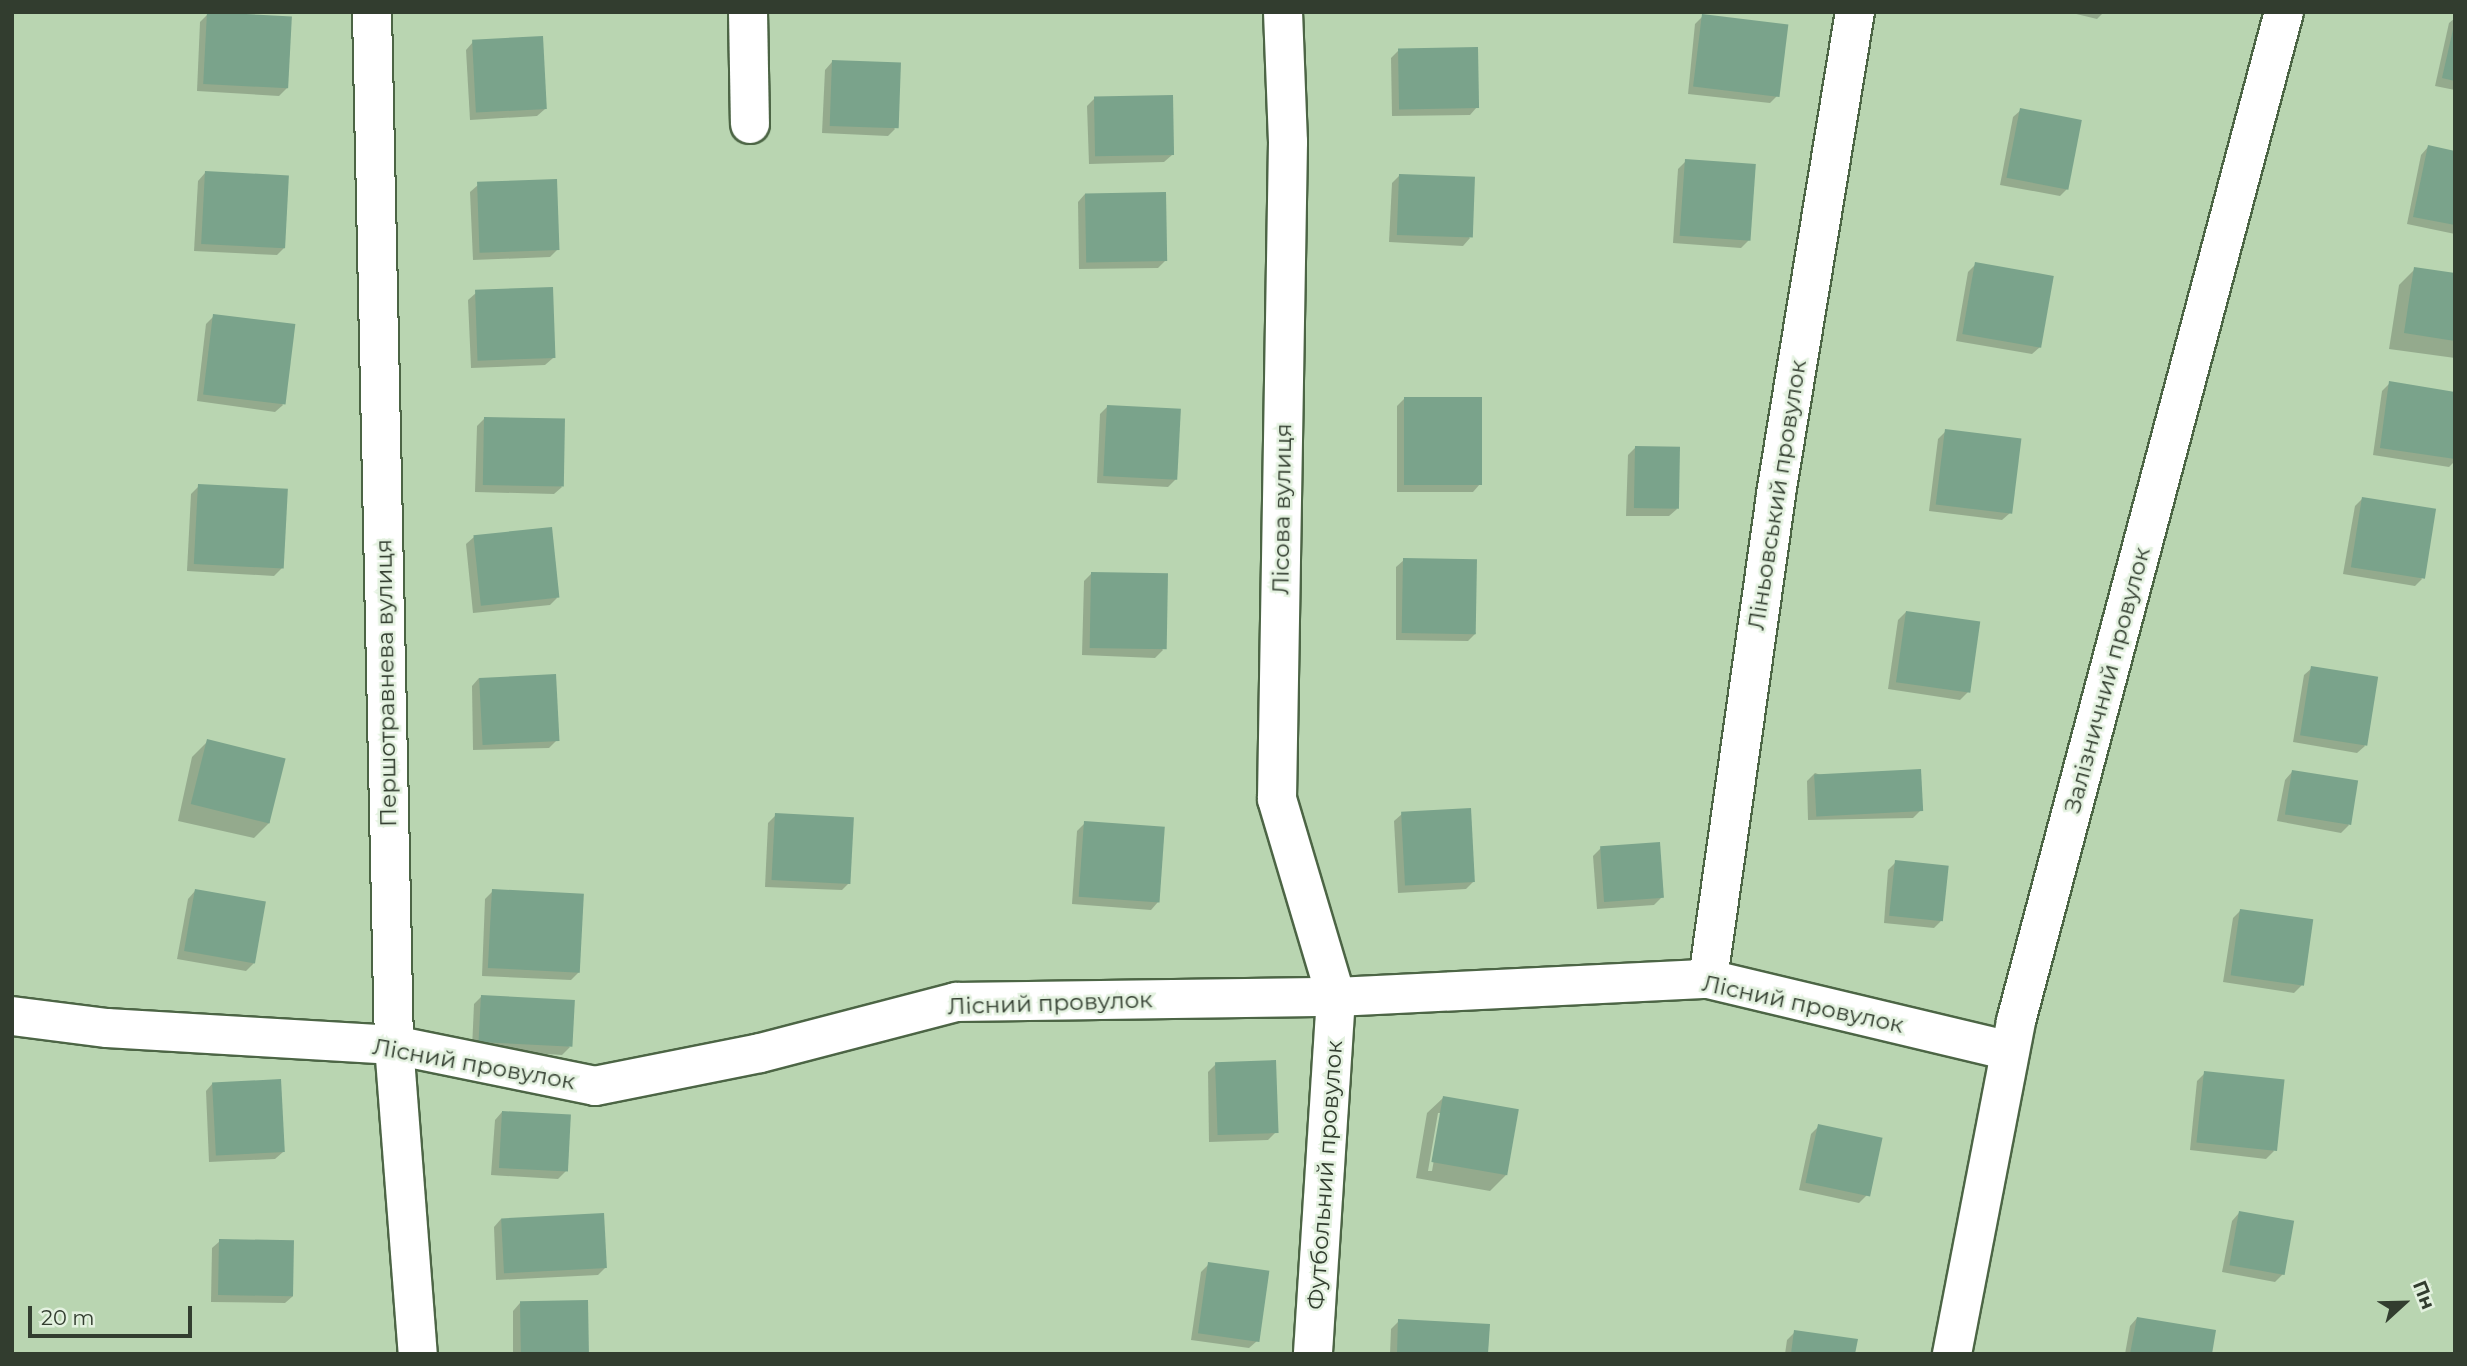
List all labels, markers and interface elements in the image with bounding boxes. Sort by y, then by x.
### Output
street label: Ліньовський провулок [1742,358,1812,632]
street label: Лісова вулиця [1267,423,1297,595]
street label: Першотравнева вулиця [370,539,402,827]
street label: Залізничний провулок [2058,544,2156,816]
street label: Лісний провулок [1700,969,1906,1039]
street label: Лісний провулок [947,986,1153,1020]
street label: Лісний провулок [371,1033,577,1095]
street label: Футбольний провулок [1302,1039,1348,1311]
north arrow [2369,1268,2439,1338]
text: Пн [2408,1277,2440,1313]
scale bar [32,1292,196,1336]
text: 20 m [41,1305,95,1330]

